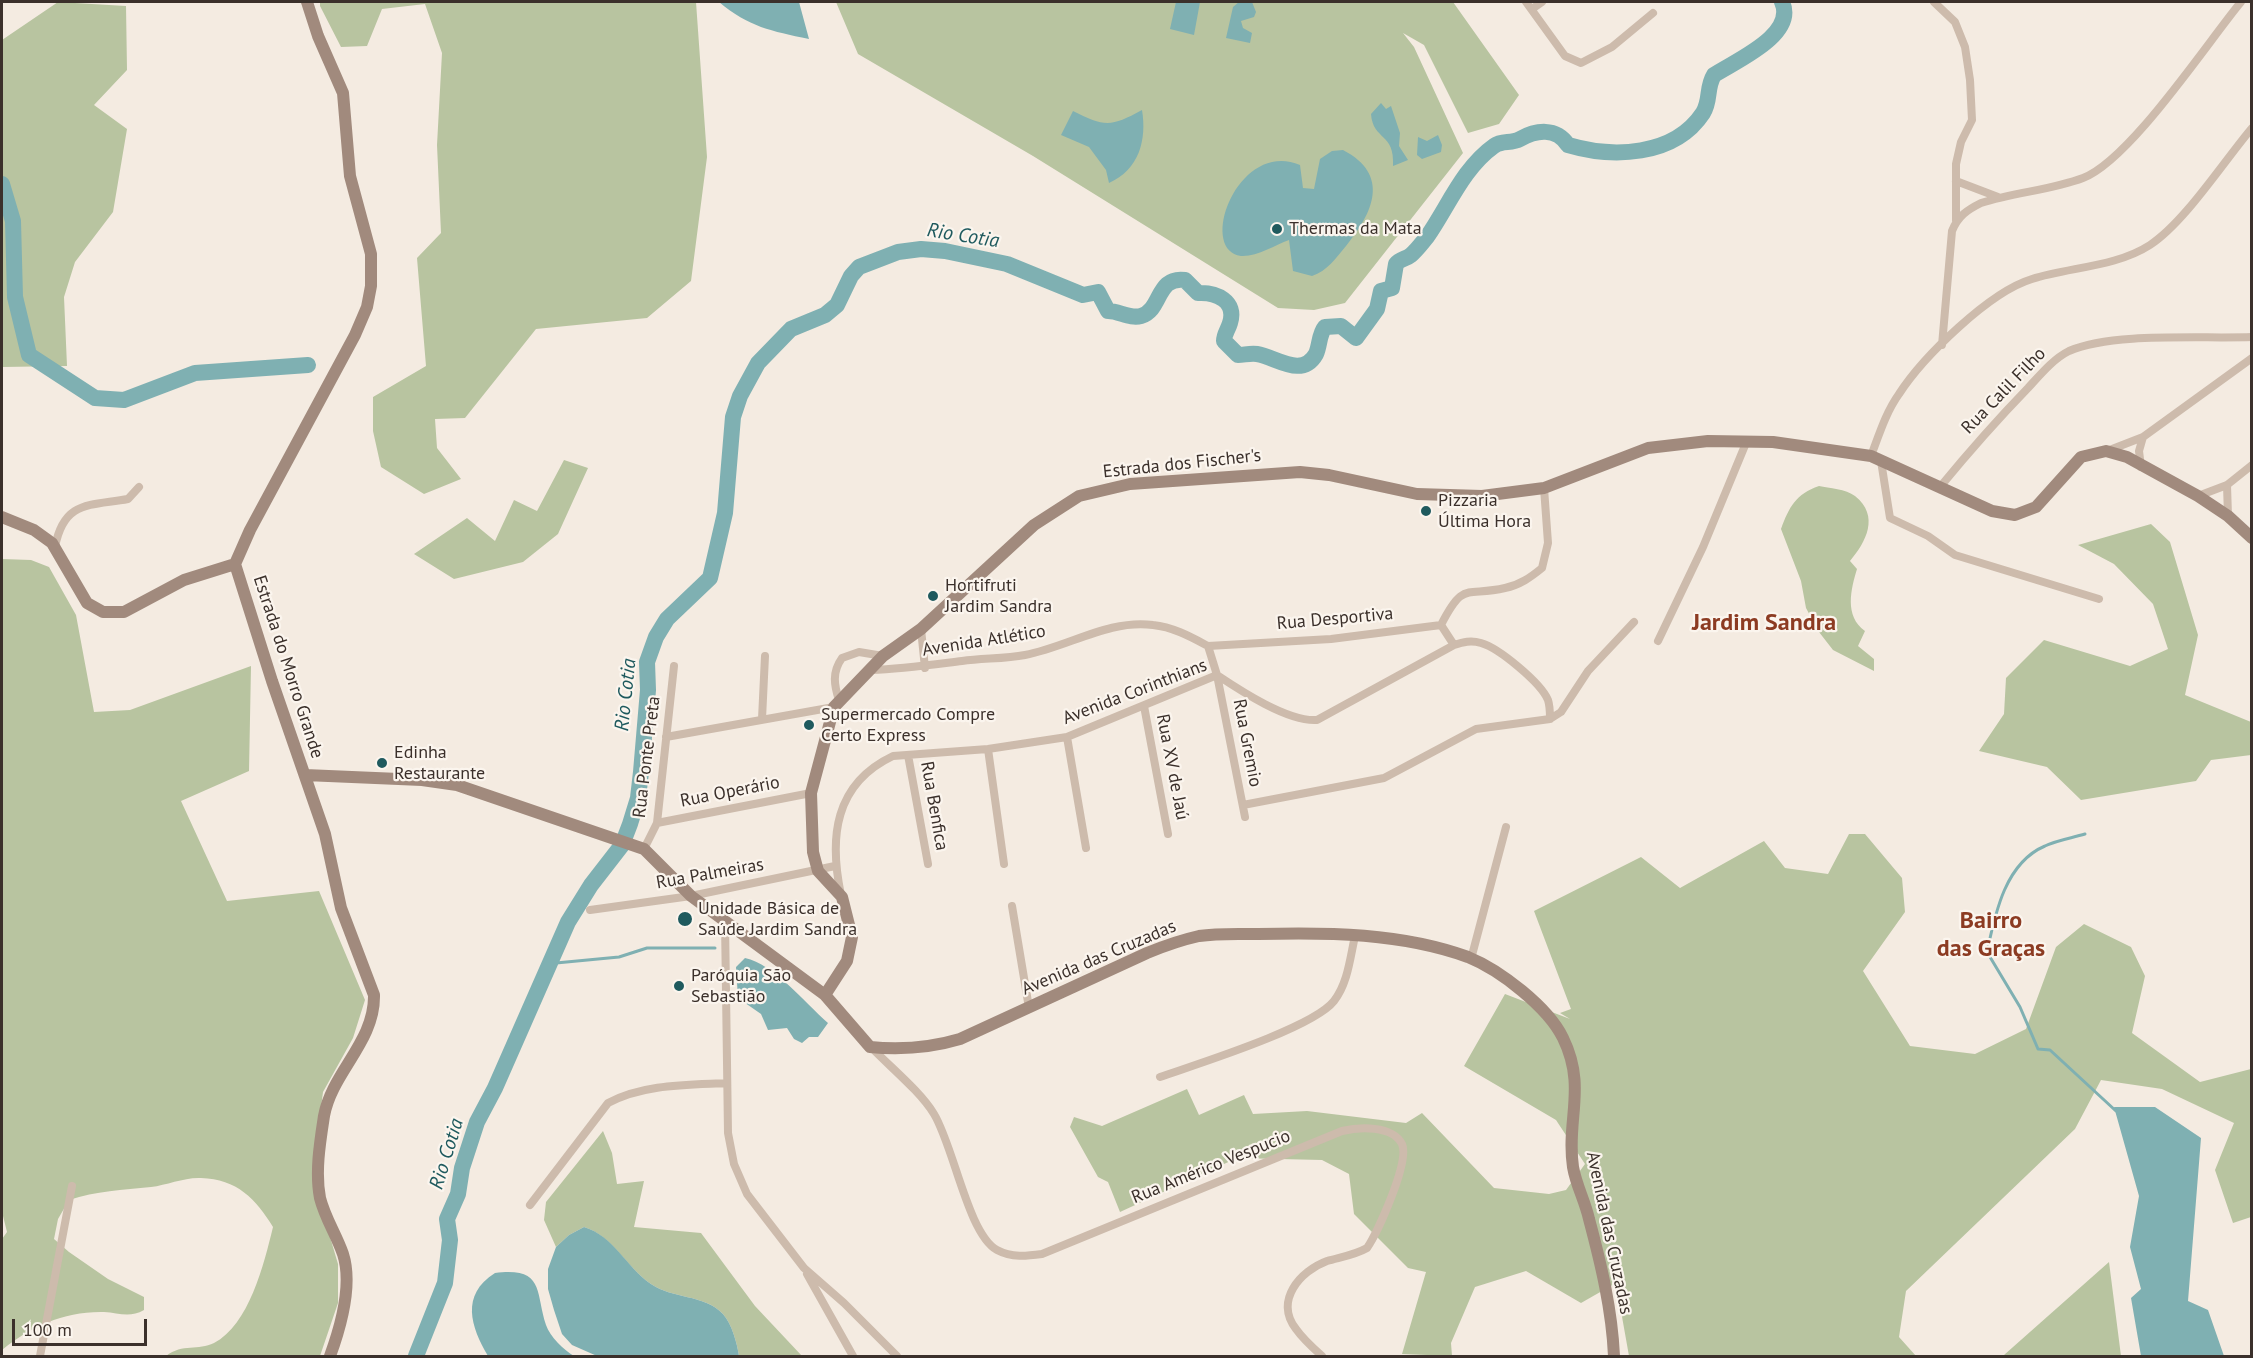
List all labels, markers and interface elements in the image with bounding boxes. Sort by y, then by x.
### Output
water label: Rio Cotia [925,218,1001,254]
place label: Thermas da Mata [1289,218,1422,240]
marker: Thermas da Mata [1270,222,1284,236]
street label: Rua Calil Filho [1957,343,2051,439]
street label: Estrada dos Fischer's [1102,445,1262,483]
place label: Pizzaria Última Hora [1438,490,1531,532]
marker: Pizzaria Última Hora [1419,504,1433,518]
street label: Estrada do Morro Grande [248,573,328,761]
place label: Hortifruti Jardim Sandra [945,575,1052,618]
marker: Hortifruti Jardim Sandra [926,589,940,603]
street label: Rua Desportiva [1276,603,1394,635]
district label: Jardim Sandra [1692,609,1836,637]
street label: Avenida Atlético [921,621,1047,661]
street label: Avenida Corinthians [1060,655,1210,729]
water label: Rio Cotia [610,658,642,732]
street label: Rua Ponte Preta [629,695,665,819]
street label: Rua Gremio [1228,697,1266,789]
place label: Supermercado Compre Certo Express [821,704,995,746]
street label: Rua XV de Jaú [1151,712,1193,822]
marker: Supermercado Compre Certo Express [802,718,816,732]
place label: Edinha Restaurante [394,742,485,784]
marker: Edinha Restaurante [375,756,389,770]
street label: Rua Benfica [916,760,952,852]
street label: Rua Operário [678,772,782,812]
street label: Rua Palmeiras [655,854,765,894]
place label: Unidade Básica de Saúde Jardim Sandra [698,898,857,940]
district label: Bairro das Graças [1937,907,2045,963]
marker: Unidade Básica de Saúde Jardim Sandra [676,910,694,928]
street label: Avenida das Cruzadas [1019,916,1179,1000]
place label: Paróquia São Sebastião [691,965,791,1008]
marker: Paróquia São Sebastião [672,979,686,993]
water label: Rio Cotia [425,1116,469,1192]
street label: Rua Américo Vespucio [1128,1125,1294,1209]
street label: Avenida das Cruzadas [1581,1150,1637,1316]
scale bar [15,1307,150,1345]
text: 100 m [23,1318,72,1341]

